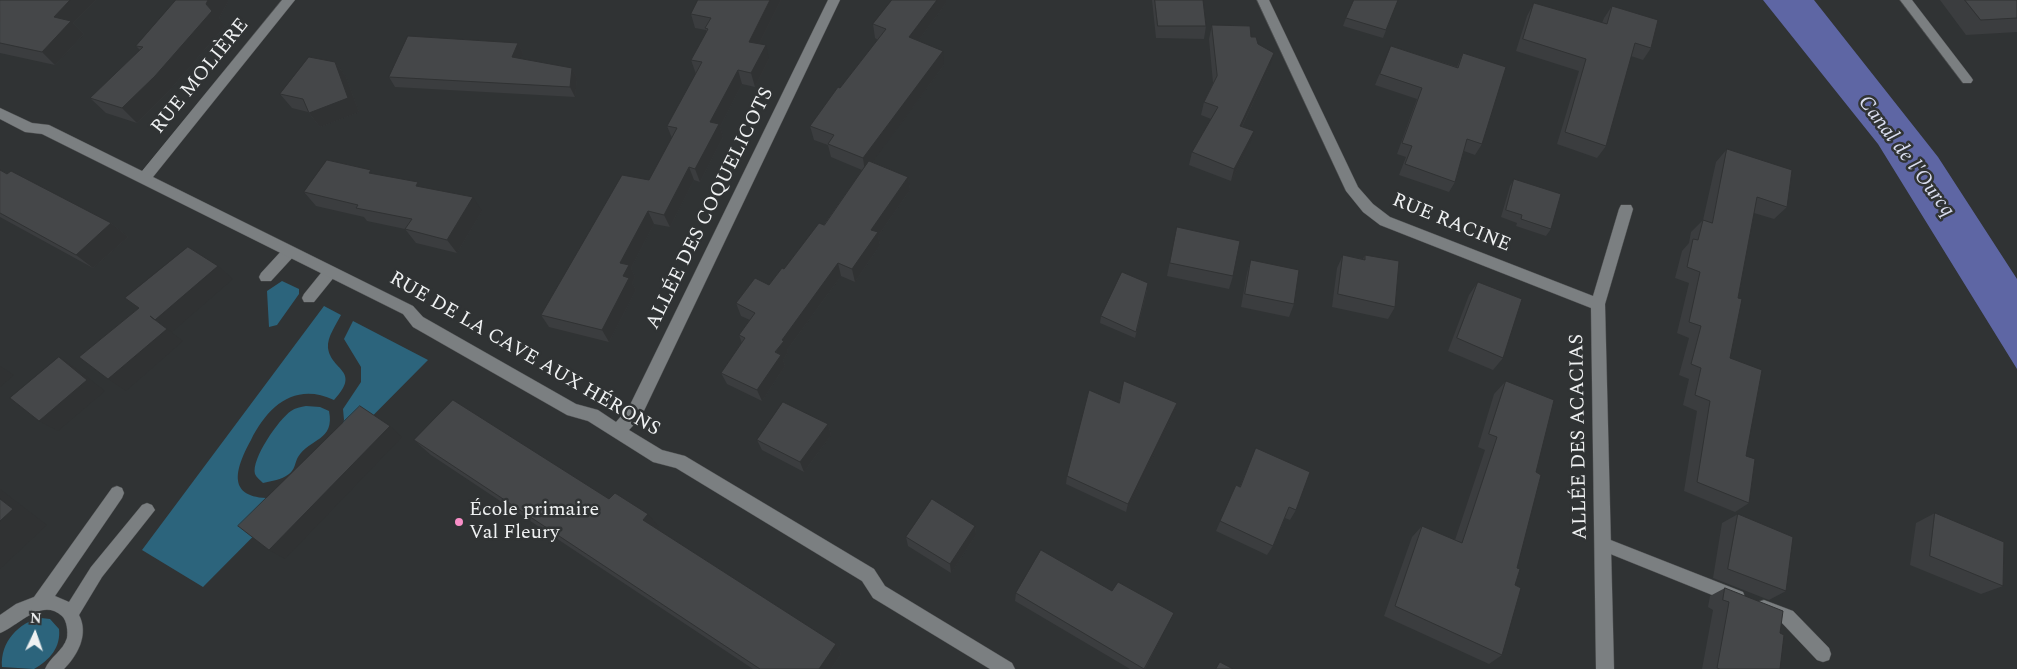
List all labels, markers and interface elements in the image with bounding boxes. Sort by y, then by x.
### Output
street label: RUE MOLIÈRE [147,14,255,140]
street label: ALLÉE DES COQUELICOTS [642,84,780,334]
water label: Canal de l'Ourcq [1851,91,1959,223]
street label: RUE RACINE [1388,189,1514,259]
street label: RUE DE LA CAVE AUX HÉRONS [384,267,664,443]
street label: ALLÉE DES ACACIAS [1566,334,1594,540]
place label: École primaire Val Fleury [469,499,599,546]
marker: École primaire Val Fleury [453,516,465,528]
text: N [30,608,42,629]
north arrow [10,609,60,659]

